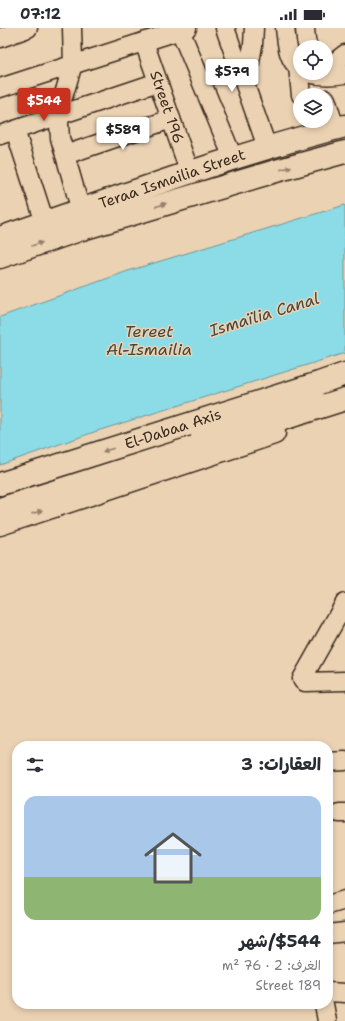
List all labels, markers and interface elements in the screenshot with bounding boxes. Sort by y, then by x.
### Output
text: 07:12 [20,4,61,24]
map controls [293,40,333,128]
button: locate [293,40,333,80]
pin: $579 [208,59,256,93]
text: $579 [215,63,250,80]
street label: Street 196 [145,68,189,146]
pin: $544 [20,88,68,122]
button: layers [293,88,333,128]
text: $544 [26,92,62,109]
pin: $589 [99,117,147,151]
text: $589 [105,121,141,138]
street label: Teraa Ismailia Street [96,145,248,213]
one-way arrow [279,165,292,171]
one-way arrow [155,202,167,208]
one-way arrow [31,241,43,247]
water label: Ismaïlia Canal [206,288,322,341]
water label: Tereet Al-Ismailia [106,321,192,360]
street label: El-Dabaa Axis [122,404,224,454]
one-way arrow [102,447,114,453]
one-way arrow [31,509,43,515]
text: العقارات: 3 [241,753,321,775]
icon: filters [24,754,46,776]
icon: home [137,822,209,894]
text: $544/شهر [239,930,321,952]
text: الغرف: 2 · 76 m² [222,957,321,974]
text: Street 189 [256,977,321,994]

